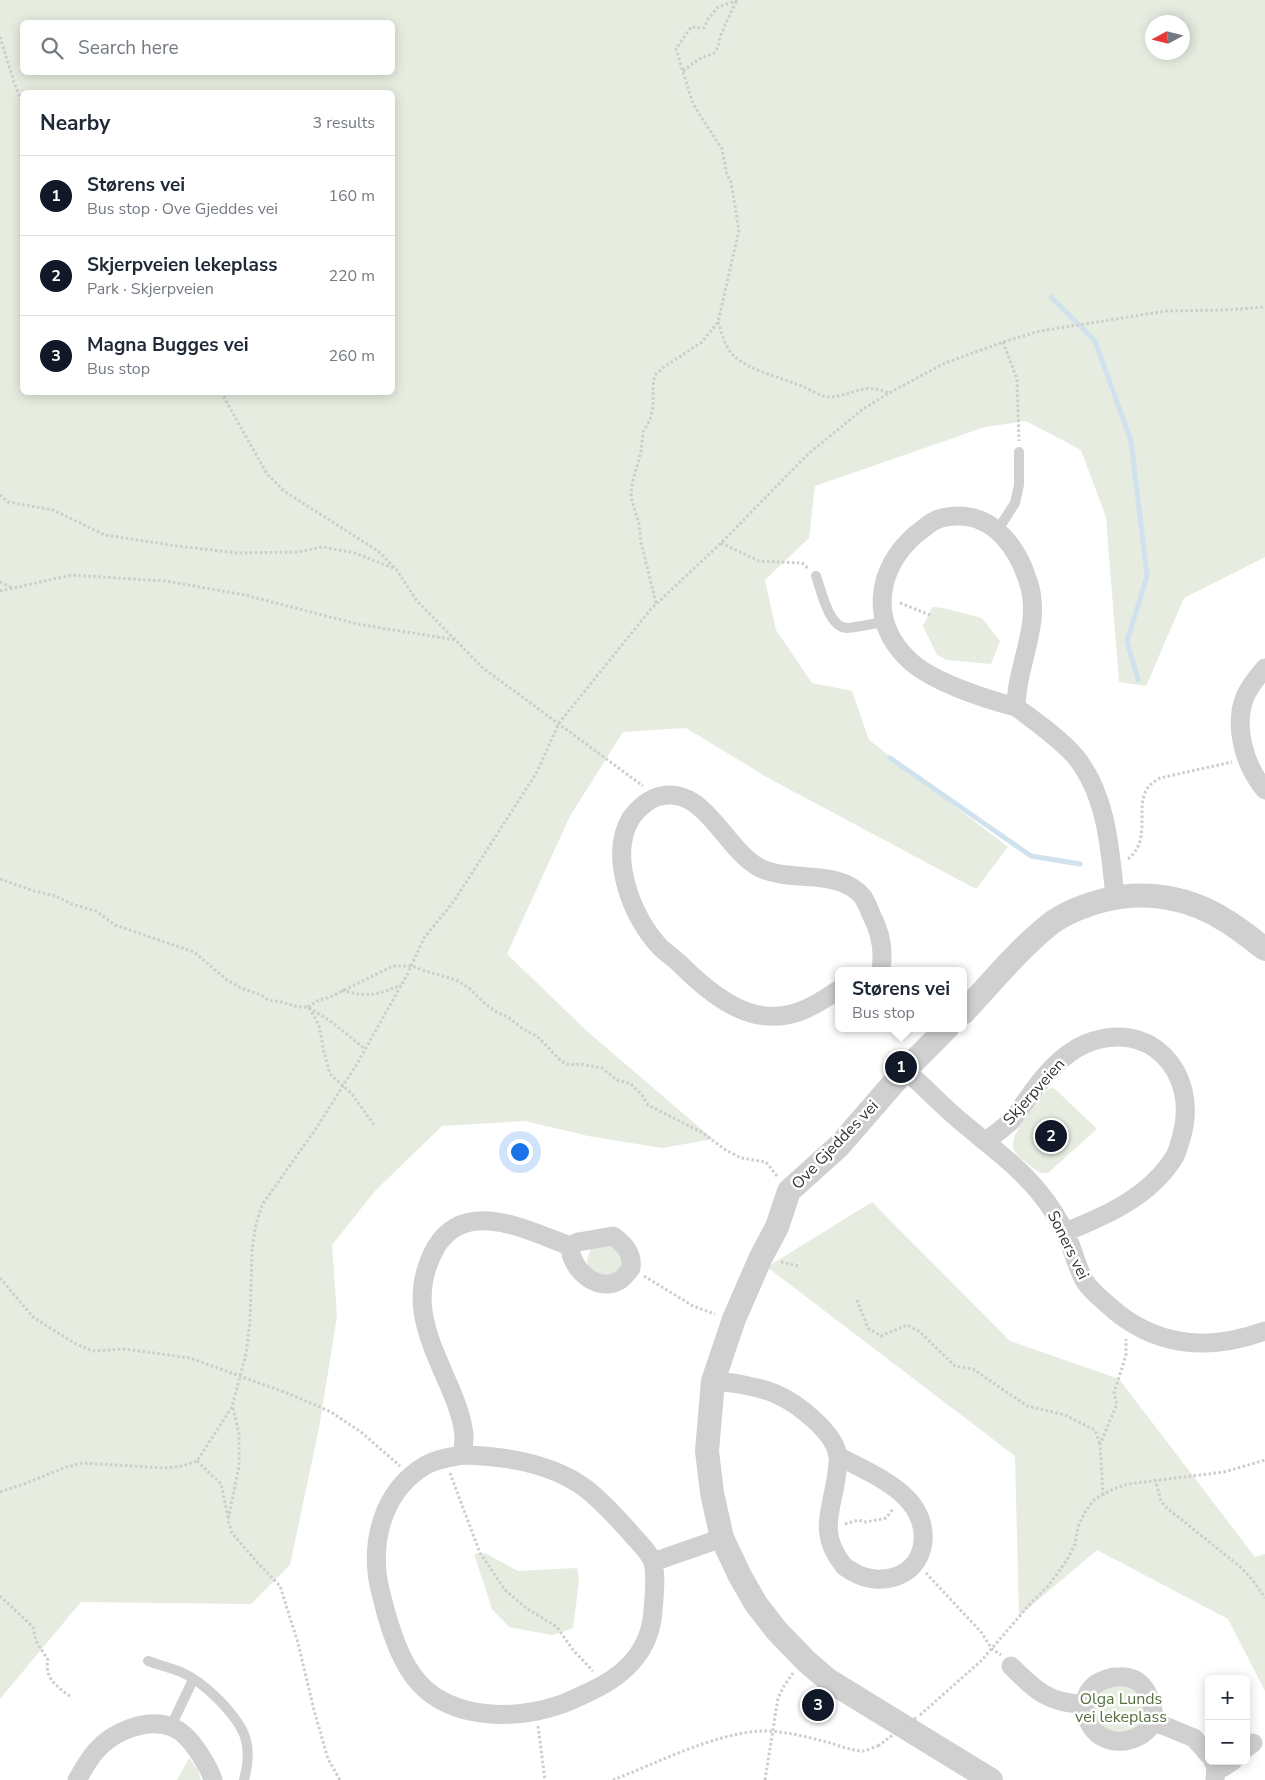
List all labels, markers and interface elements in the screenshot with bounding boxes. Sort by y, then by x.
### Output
north arrow [1145,15,1190,60]
search box [20,20,395,75]
icon: search [38,34,66,62]
text: Search here [78,35,179,61]
text: Nearby [40,109,110,137]
text: 3 results [313,112,375,134]
text: Størens vei [87,172,185,198]
text: 1 [51,185,61,207]
text: 160 m [328,185,375,207]
text: Bus stop · Ove Gjeddes vei [87,198,278,220]
text: Skjerpveien lekeplass [87,252,278,278]
text: 2 [51,265,61,287]
text: 220 m [328,265,375,287]
text: Park · Skjerpveien [87,278,214,300]
text: Magna Bugges vei [87,332,249,358]
text: 3 [51,345,61,367]
text: 260 m [328,345,375,367]
text: Bus stop [87,358,150,380]
popup [835,967,967,1032]
text: Størens vei [852,976,950,1002]
text: Bus stop [852,1002,915,1024]
pin: 1 [885,1048,917,1086]
street label: Skjerpveien [998,1054,1070,1130]
street label: Ove Gjeddes vei [787,1096,883,1194]
pin: 2 [1035,1117,1067,1155]
your location [507,1139,533,1165]
street label: Soners vei [1042,1207,1094,1283]
map controls [1205,1675,1250,1765]
button: + [1205,1675,1250,1720]
pin: 3 [802,1686,834,1724]
park label: Olga Lunds vei lekeplass [1075,1688,1167,1728]
button: − [1205,1720,1250,1765]

